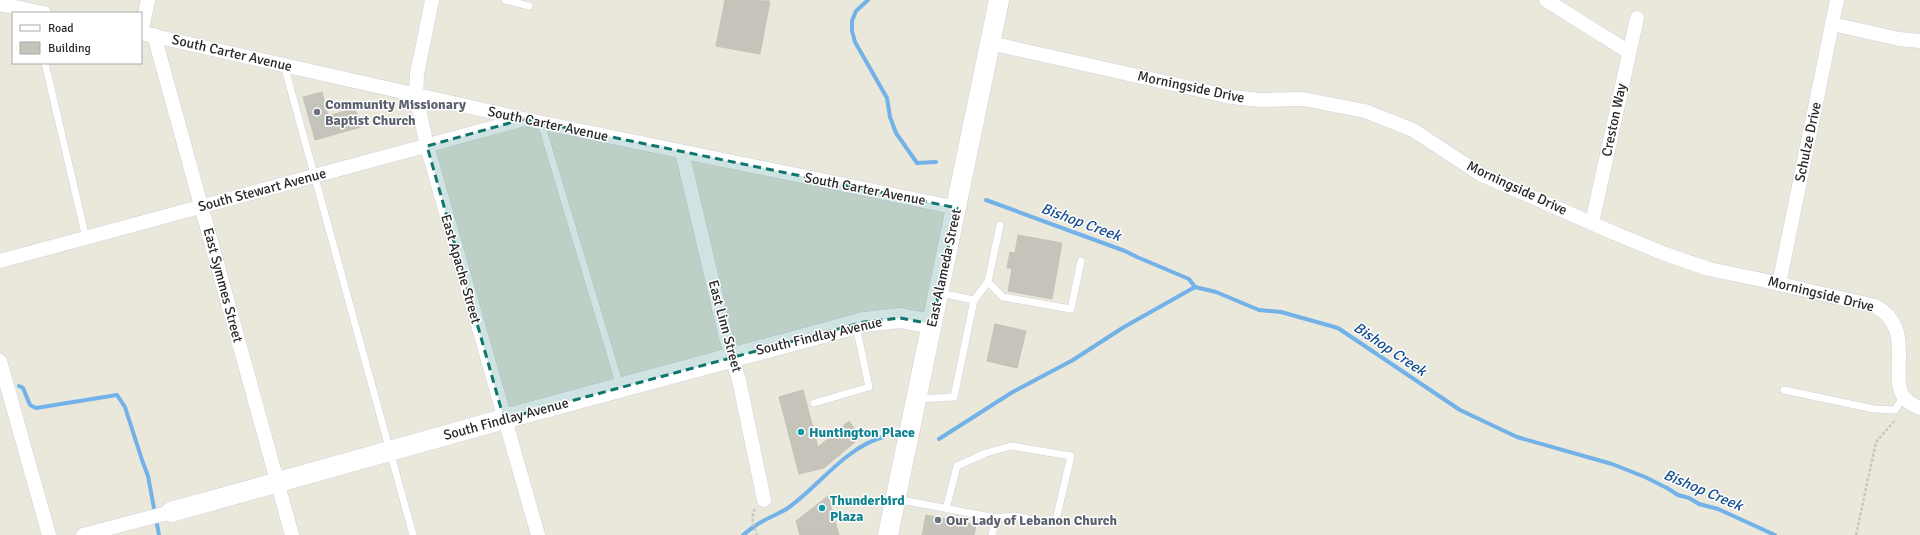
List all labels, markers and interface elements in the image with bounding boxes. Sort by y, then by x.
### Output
legend [12,12,142,64]
text: Road [48,21,74,36]
street label: South Carter Avenue [170,31,294,75]
text: Building [48,41,91,56]
street label: Morningside Drive [1136,67,1246,107]
street label: Creston Way [1598,82,1630,158]
place label: Community Missionary Baptist Church [325,96,466,129]
street label: Schulze Drive [1791,100,1825,184]
street label: South Carter Avenue [486,103,610,145]
marker: Community Missionary Baptist Church [312,107,322,117]
street label: Morningside Drive [1464,157,1570,219]
street label: South Stewart Avenue [196,165,328,215]
street label: South Carter Avenue [803,169,927,209]
water label: Bishop Creek [1039,199,1125,245]
street label: East Alameda Street [923,207,965,329]
street label: East Apache Street [437,212,485,326]
street label: East Symmes Street [200,226,247,344]
street label: Morningside Drive [1766,273,1876,315]
street label: East Linn Street [705,278,745,374]
street label: South Findlay Avenue [754,313,884,359]
water label: Bishop Creek [1350,318,1431,381]
street label: South Findlay Avenue [442,394,570,444]
place label: Huntington Place [809,424,915,441]
marker: Huntington Place [796,427,806,437]
water label: Bishop Creek [1661,465,1746,515]
place label: Thunderbird Plaza [830,492,905,525]
marker: Thunderbird Plaza [817,503,827,513]
place label: Our Lady of Lebanon Church [946,512,1117,529]
marker: Our Lady of Lebanon Church [933,515,943,525]

